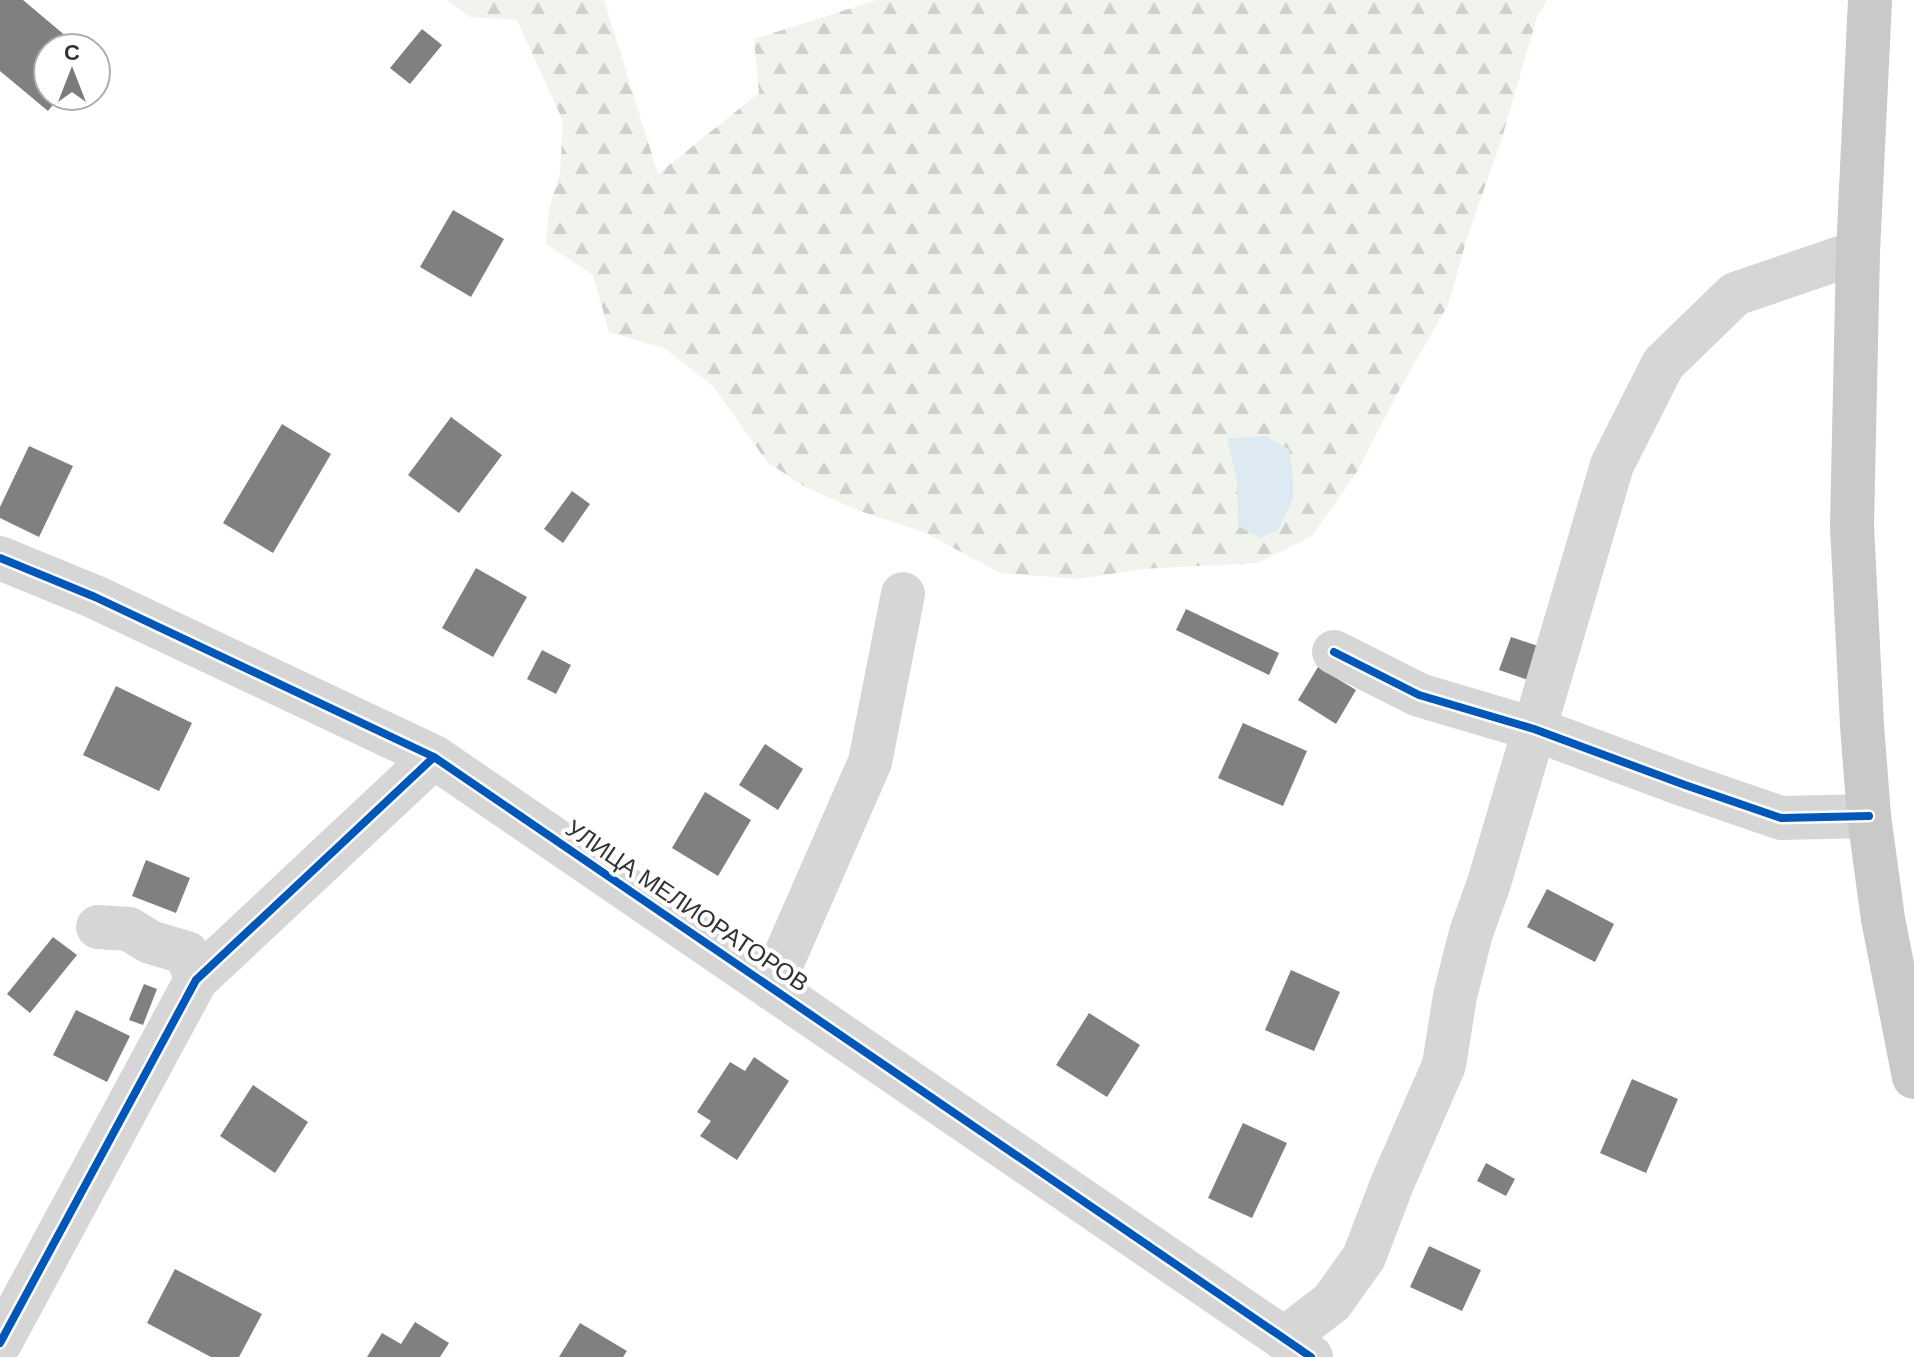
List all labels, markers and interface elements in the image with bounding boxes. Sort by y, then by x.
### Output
north arrow [32,32,112,112]
text: С [64,40,80,65]
street label: УЛИЦА МЕЛИОРАТОРОВ [561,814,814,997]

